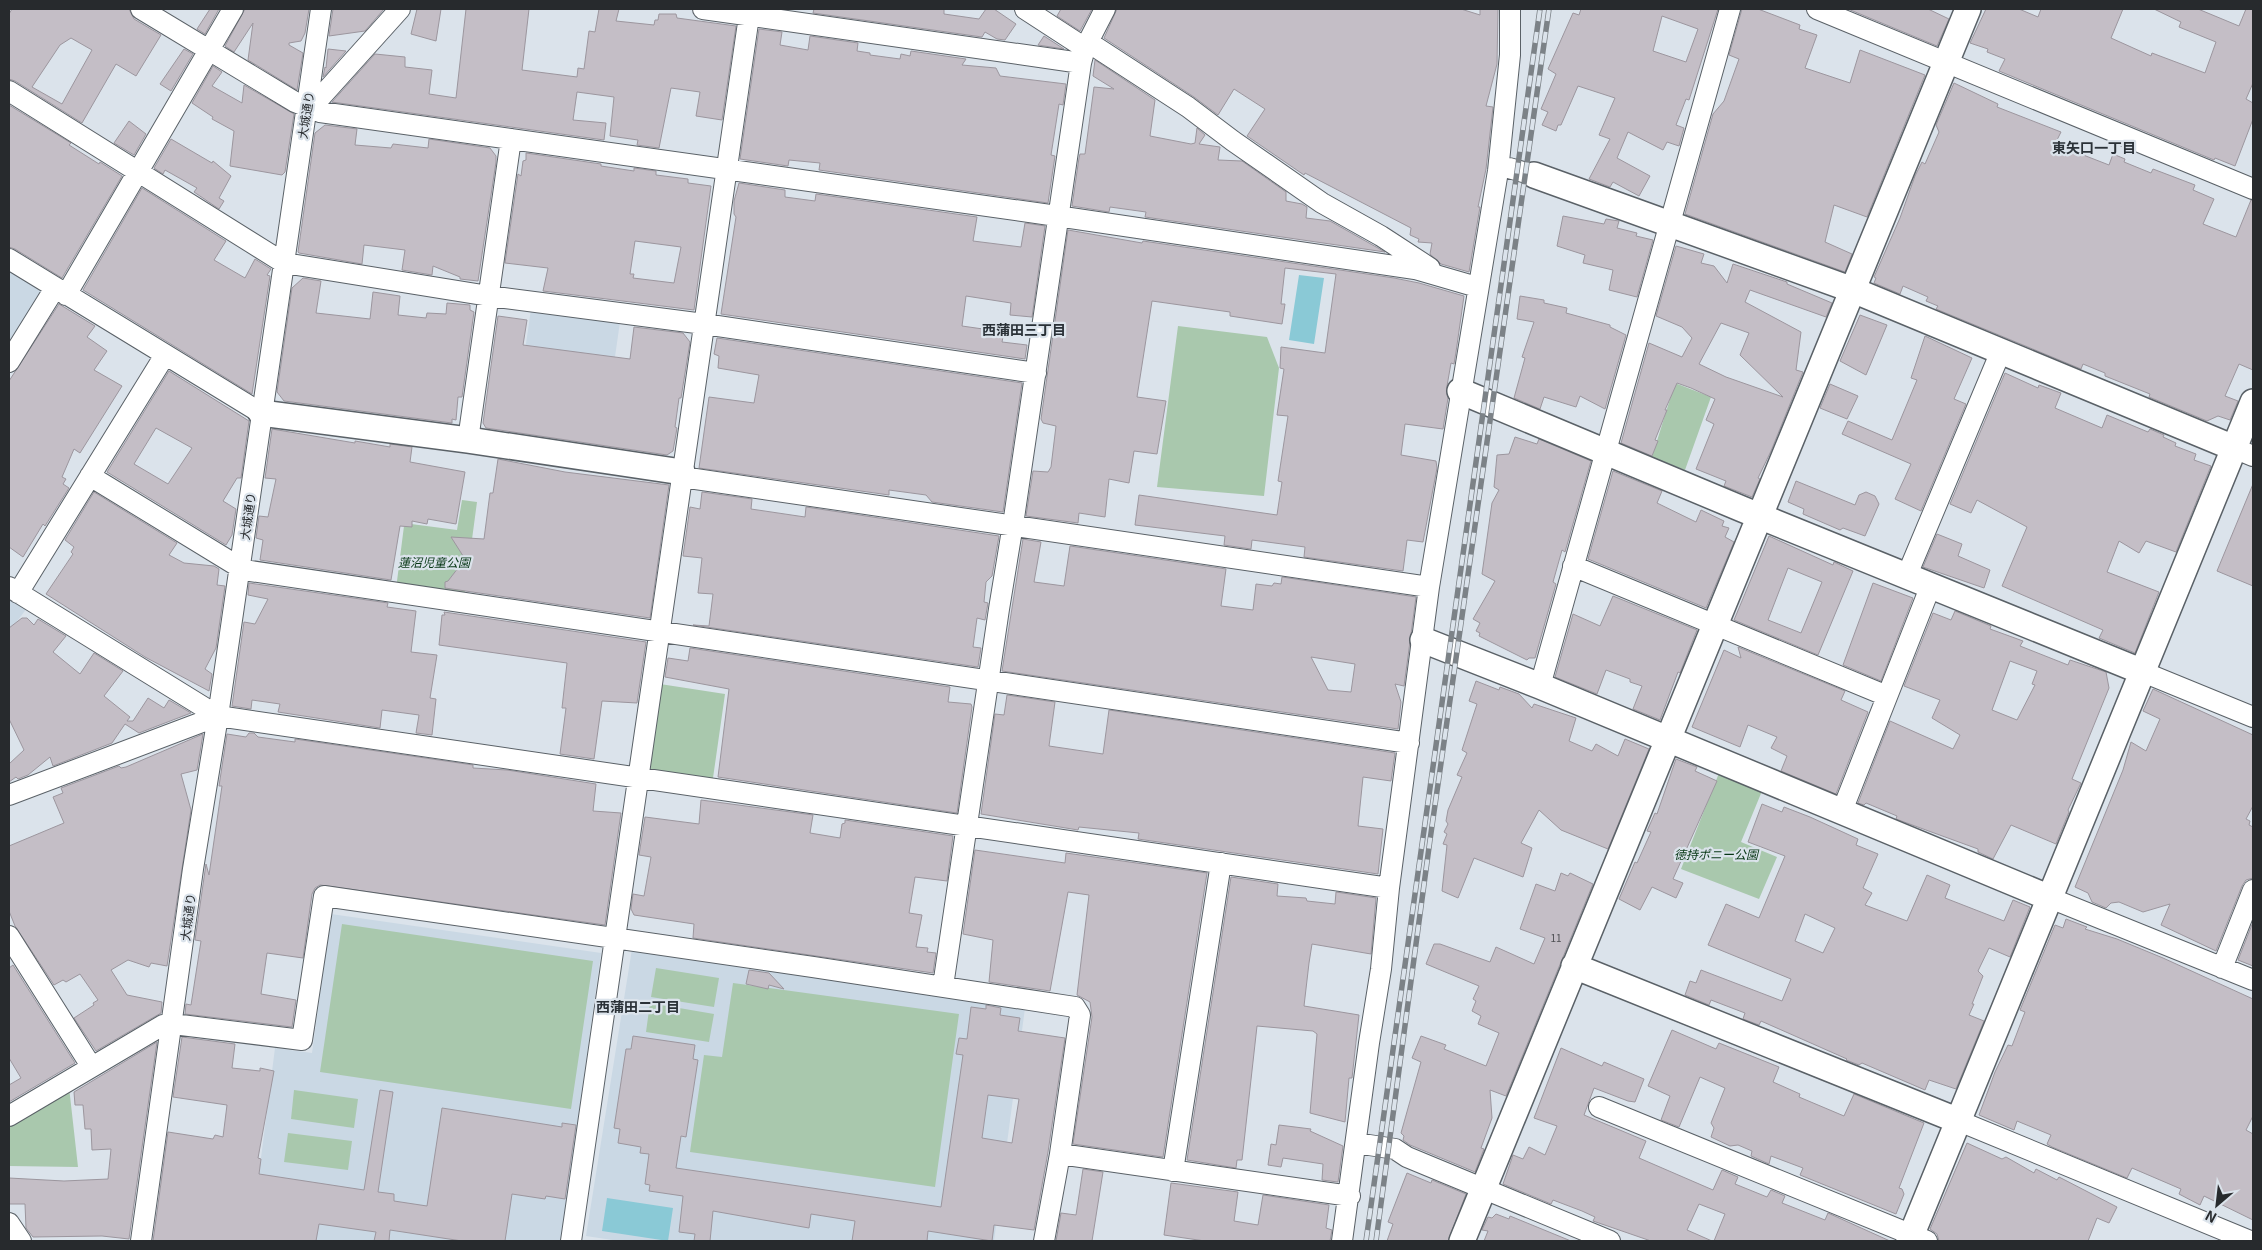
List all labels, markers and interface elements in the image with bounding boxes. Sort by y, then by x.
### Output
street label: 大城通り [293,90,317,140]
district label: 東矢口一丁目 [2052,137,2136,157]
district label: 西蒲田三丁目 [982,319,1066,339]
street label: 大城通り [235,491,259,541]
park label: 蓮沼児童公園 [398,553,472,570]
park label: 徳持ポニー公園 [1674,845,1760,862]
street label: 大城通り [176,892,198,942]
house number: 11 [1550,930,1562,945]
district label: 西蒲田二丁目 [596,996,680,1016]
north arrow [2192,1180,2242,1230]
text: N [2201,1206,2220,1229]

